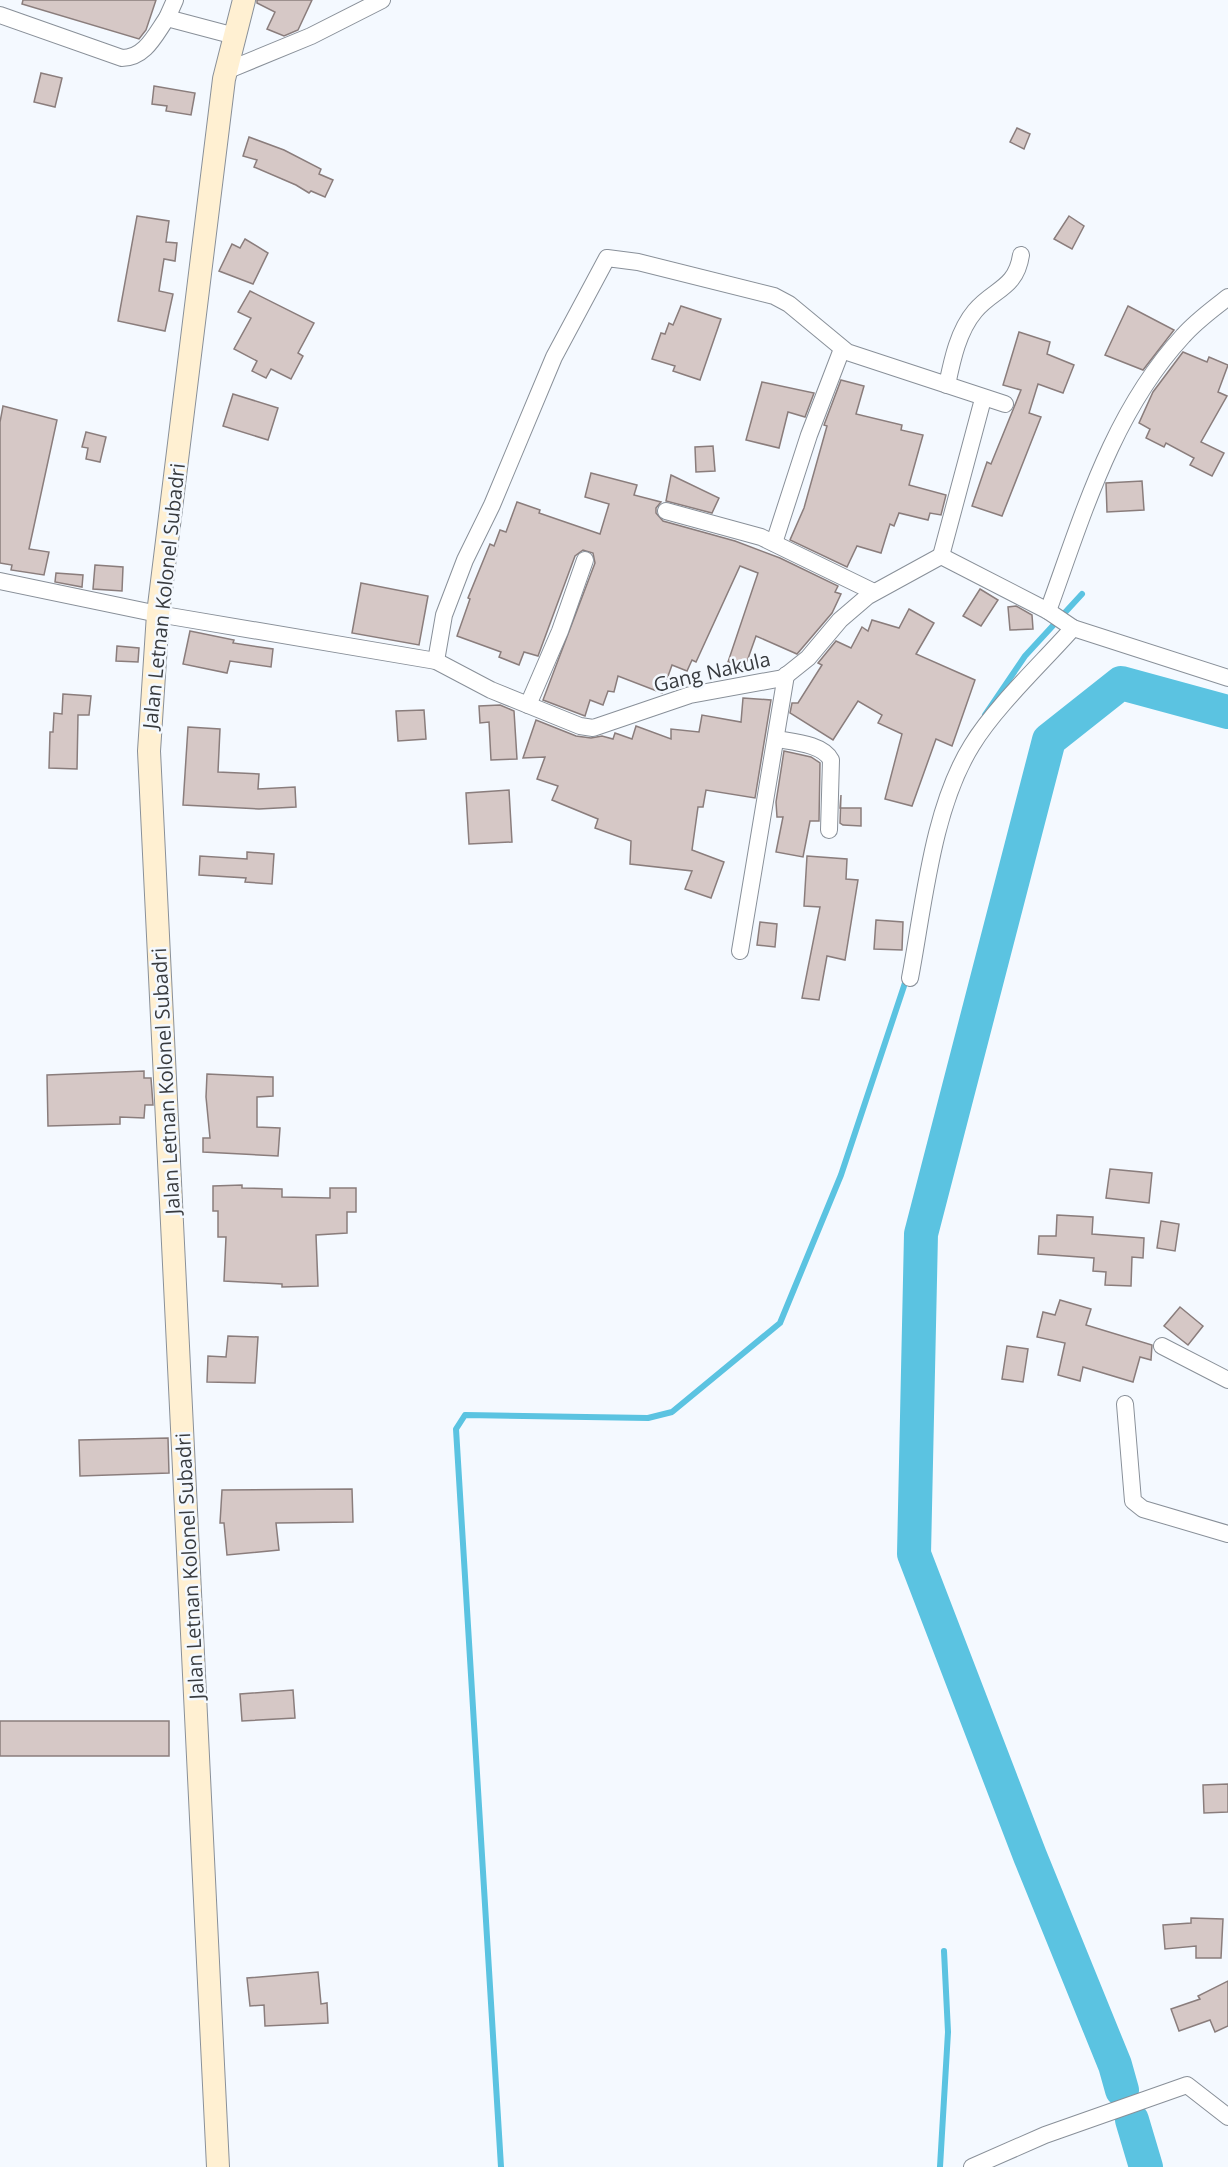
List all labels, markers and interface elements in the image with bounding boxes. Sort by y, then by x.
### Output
street label: Jalan Letnan Kolonel Subadri [136,462,191,732]
street label: Gang Nakula [651,645,773,698]
street label: Jalan Letnan Kolonel Subadri [145,947,186,1217]
street label: Jalan Letnan Kolonel Subadri [169,1432,210,1702]

